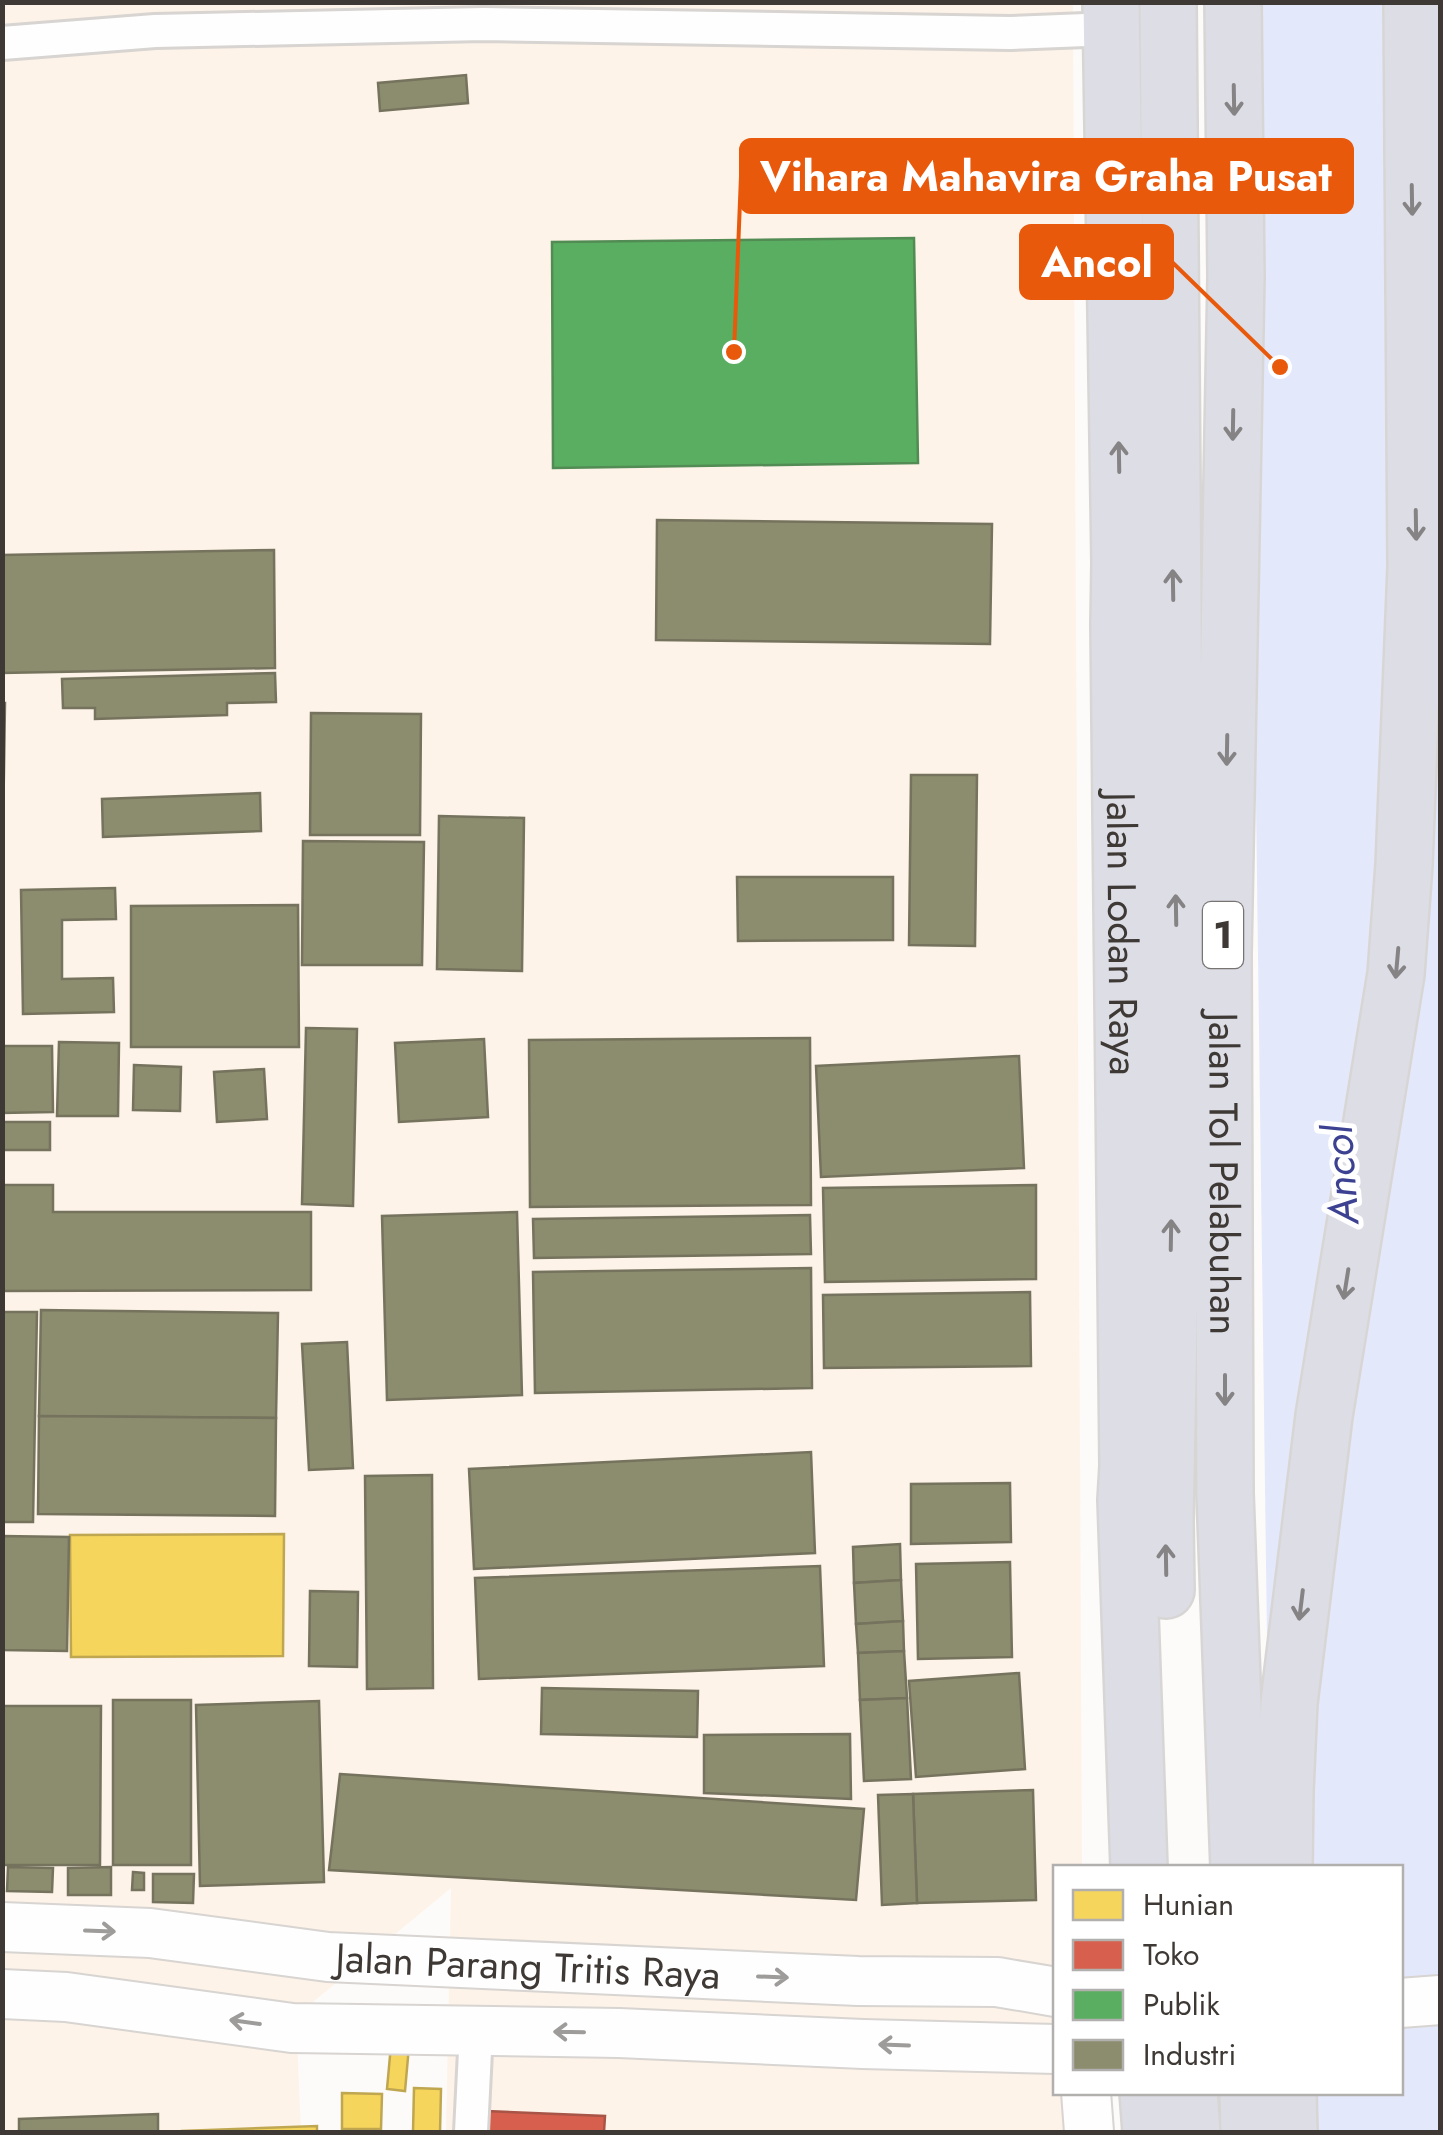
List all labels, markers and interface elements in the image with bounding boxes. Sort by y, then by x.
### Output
one-way arrow [1224,82,1244,115]
callout: Vihara Mahavira Graha Pusat [741,140,1352,212]
text: Vihara Mahavira Graha Pusat [759,146,1333,207]
one-way arrow [1403,183,1422,215]
callout: Ancol [1021,226,1172,298]
text: Ancol [1040,232,1153,293]
one-way arrow [1224,408,1243,440]
one-way arrow [1110,441,1128,474]
one-way arrow [1406,508,1426,540]
one-way arrow [1164,570,1182,602]
one-way arrow [1218,732,1236,765]
street label: Jalan Lodan Raya [1092,787,1153,1076]
one-way arrow [1166,895,1186,928]
road number: 1 [1203,902,1243,968]
one-way arrow [1387,946,1406,978]
street label: Jalan Tol Pelabuhan [1194,1007,1253,1335]
water label: Ancol [1306,1122,1375,1229]
one-way arrow [1162,1220,1180,1252]
one-way arrow [1336,1267,1355,1299]
one-way arrow [1216,1372,1234,1405]
one-way arrow [1156,1545,1176,1578]
one-way arrow [1292,1589,1310,1621]
legend [1053,1865,1403,2095]
text: Hunian [1143,1883,1234,1926]
one-way arrow [83,1922,115,1941]
street label: Jalan Parang Tritis Raya [329,1928,722,2004]
text: Toko [1143,1933,1199,1976]
one-way arrow [756,1968,788,1987]
text: Publik [1143,1983,1220,2026]
one-way arrow [229,2012,261,2030]
one-way arrow [554,2022,586,2042]
text: Industri [1143,2033,1236,2076]
one-way arrow [878,2036,910,2055]

